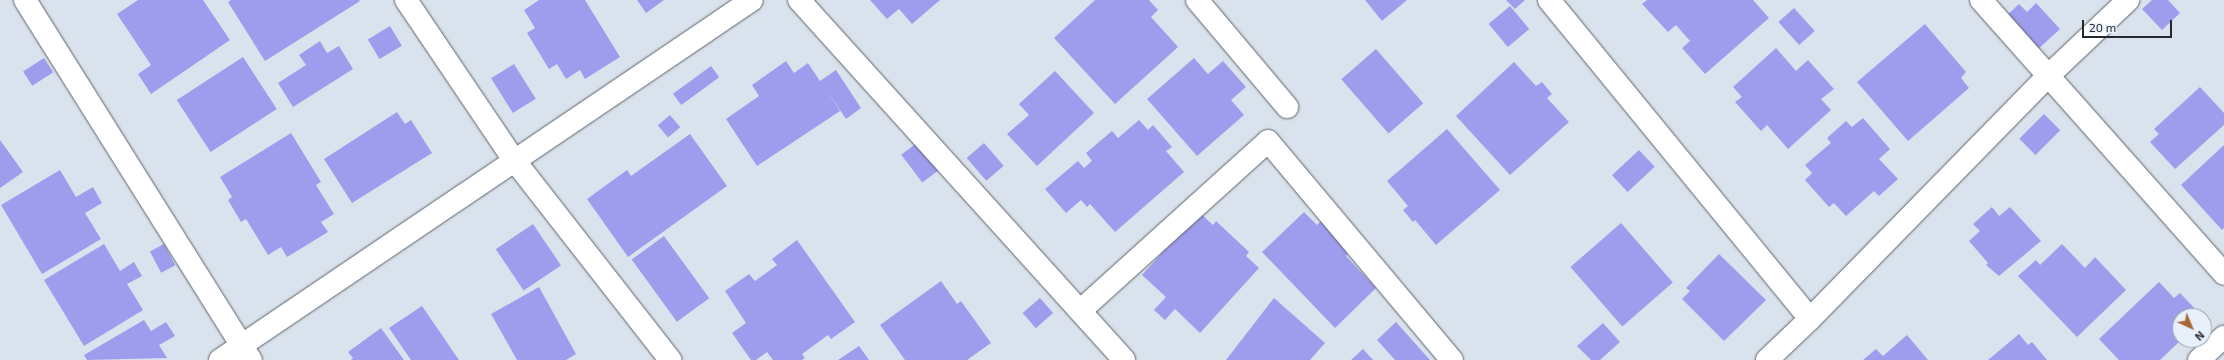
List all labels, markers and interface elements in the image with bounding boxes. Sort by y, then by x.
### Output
scale bar [2084,12,2174,38]
text: 20 m [2089,20,2116,34]
north arrow [2172,308,2212,348]
text: N [2193,329,2207,344]

